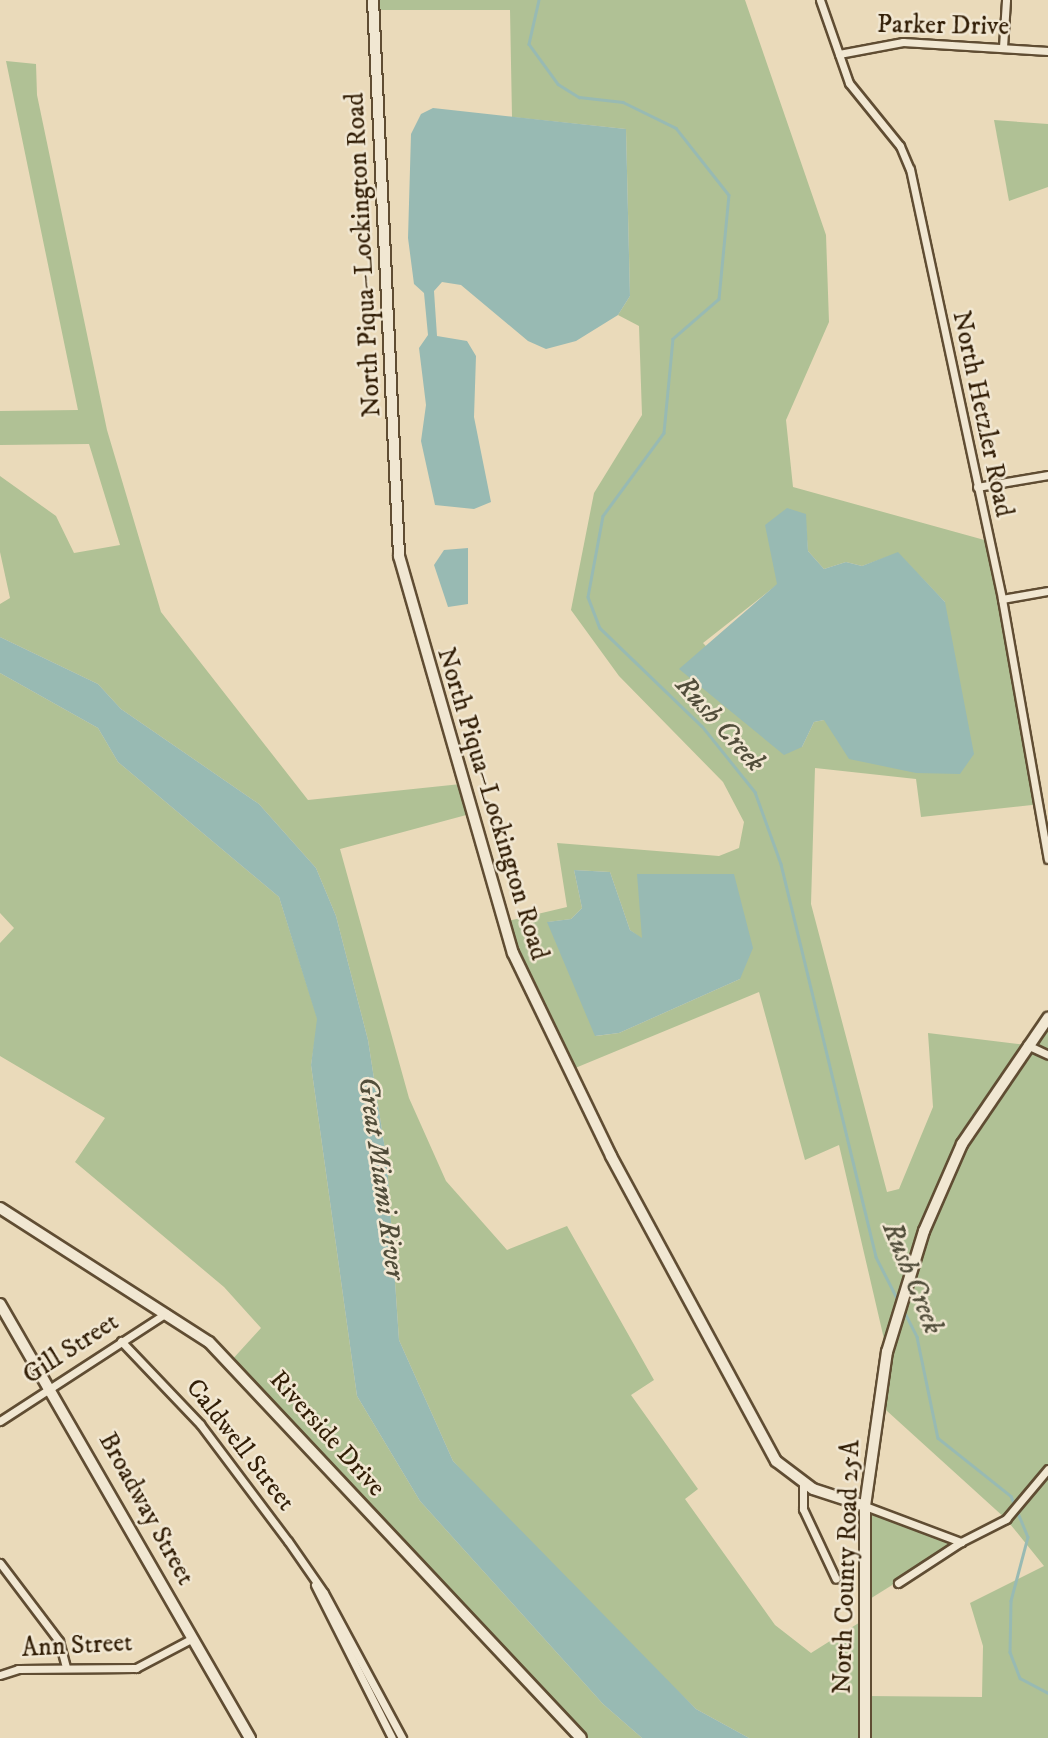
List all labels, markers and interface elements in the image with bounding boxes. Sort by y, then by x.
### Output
street label: Parker Drive [877,9,1009,43]
street label: North Piqua–Lockington Road [340,92,388,418]
street label: North Hetzler Road [945,308,1019,520]
street label: North Piqua–Lockington Road [430,644,554,964]
water label: Rush Creek [668,669,772,779]
water label: Great Miami River [350,1075,412,1281]
water label: Rush Creek [874,1217,950,1339]
street label: Gill Street [17,1307,125,1391]
street label: Riverside Drive [262,1365,392,1503]
street label: Caldwell Street [179,1373,301,1517]
street label: Broadway Street [91,1427,201,1591]
street label: North County Road 25A [827,1439,867,1695]
street label: Ann Street [21,1628,133,1664]

